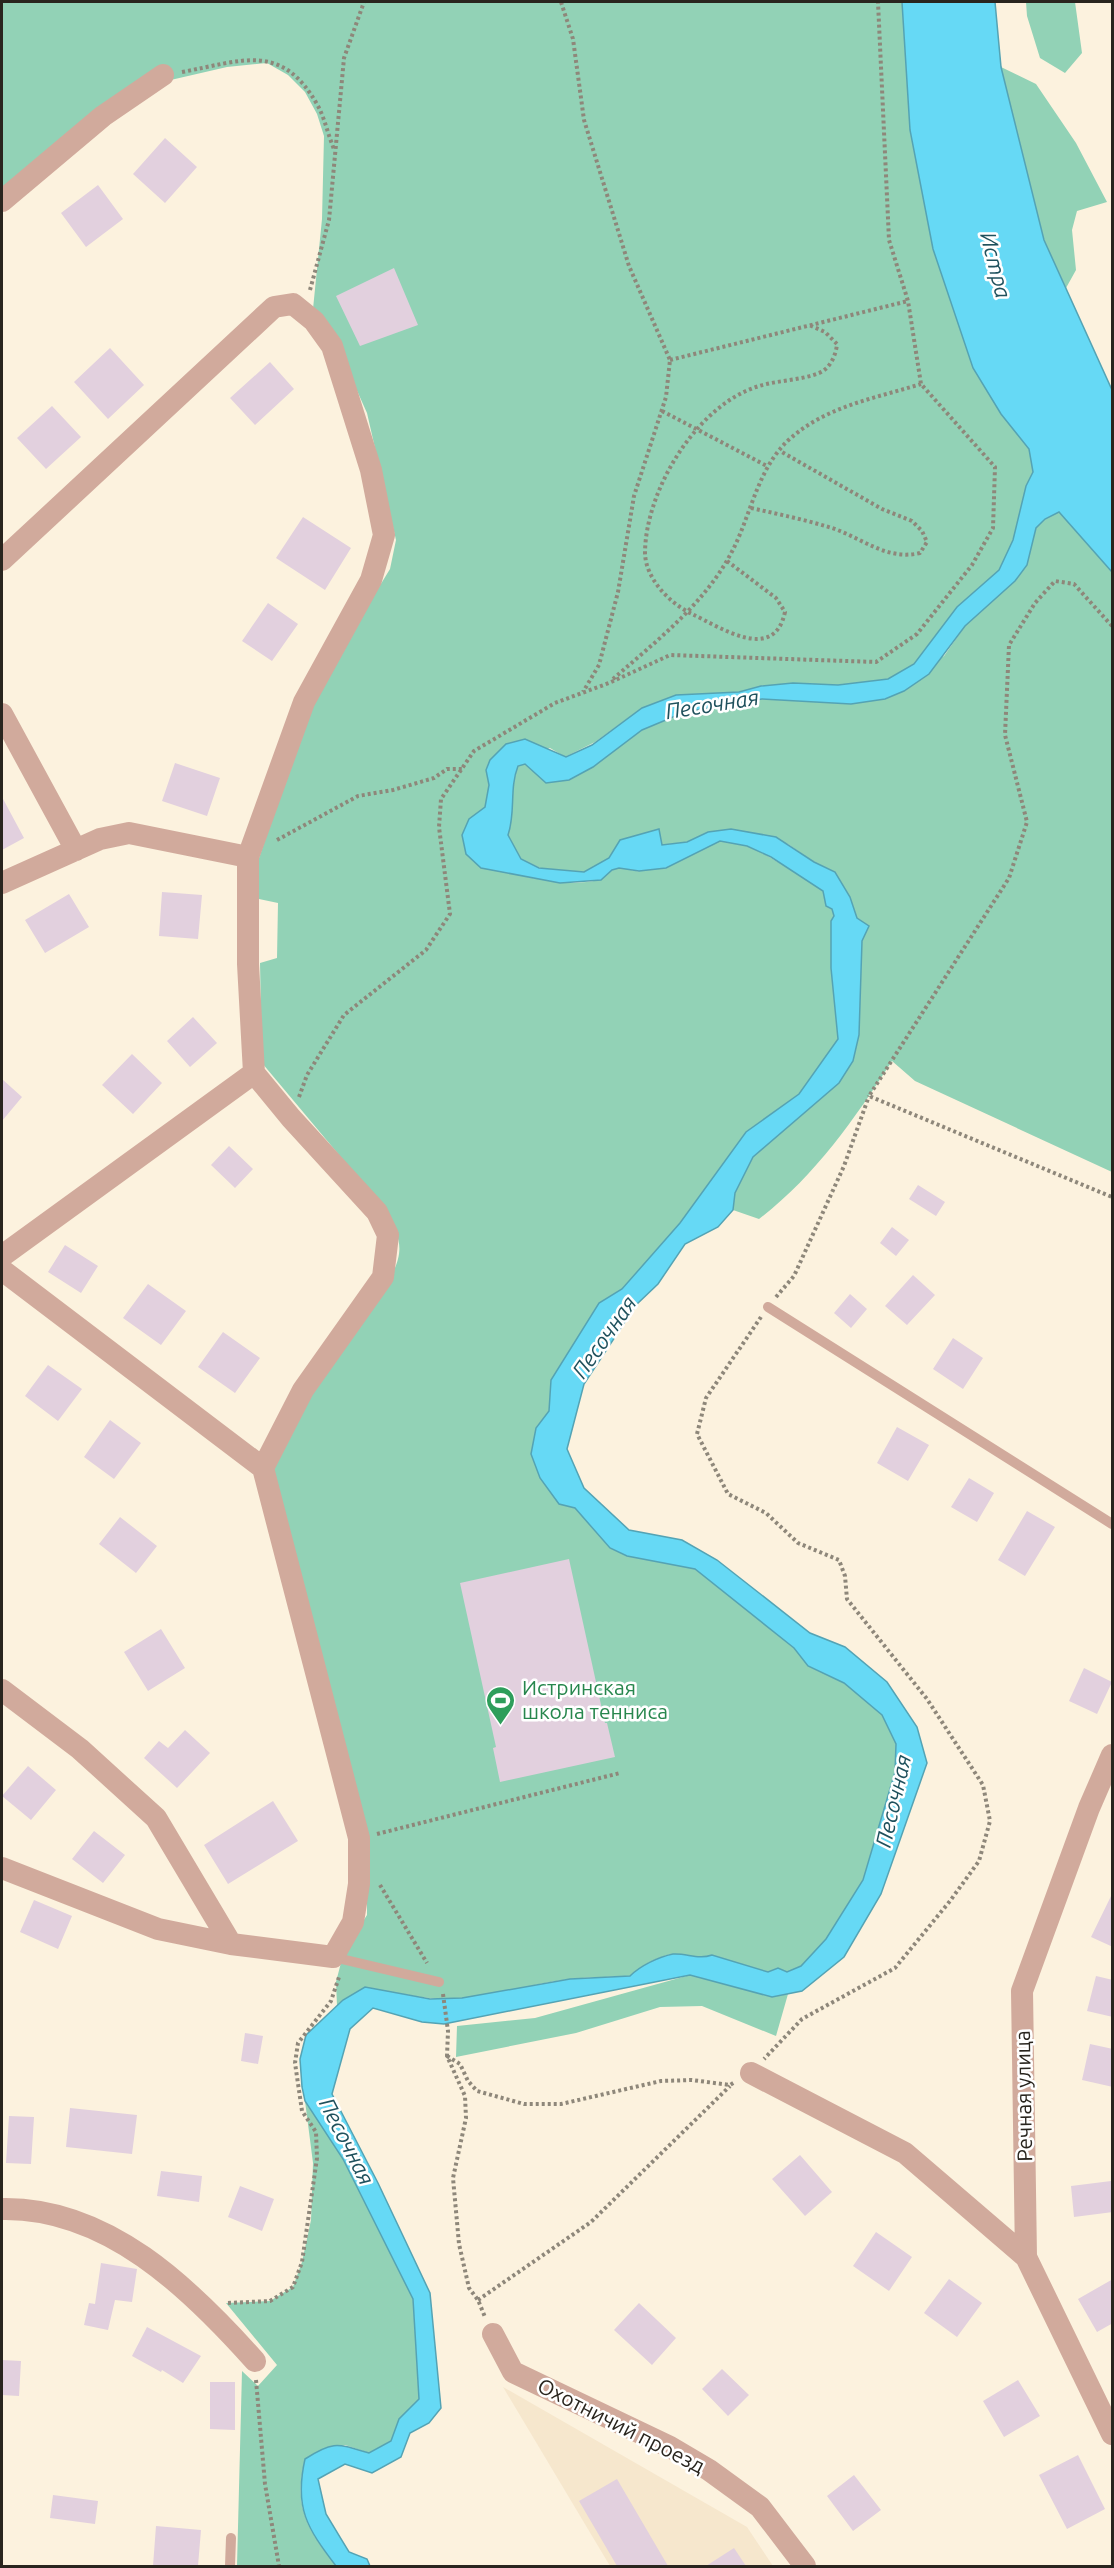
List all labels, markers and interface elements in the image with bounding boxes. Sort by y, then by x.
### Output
water label: Истра [976,229,1017,301]
water label: Песочная [663,684,760,723]
water label: Песочная [566,1291,641,1382]
place label: Истринская школа тенниса [522,1675,668,1723]
sports icon: Истринская школа тенниса [485,1684,517,1726]
water label: Песочная [870,1752,915,1850]
street label: Речная улица [1010,2030,1036,2162]
water label: Песочная [315,2093,380,2188]
street label: Охотничий проезд [534,2373,709,2478]

